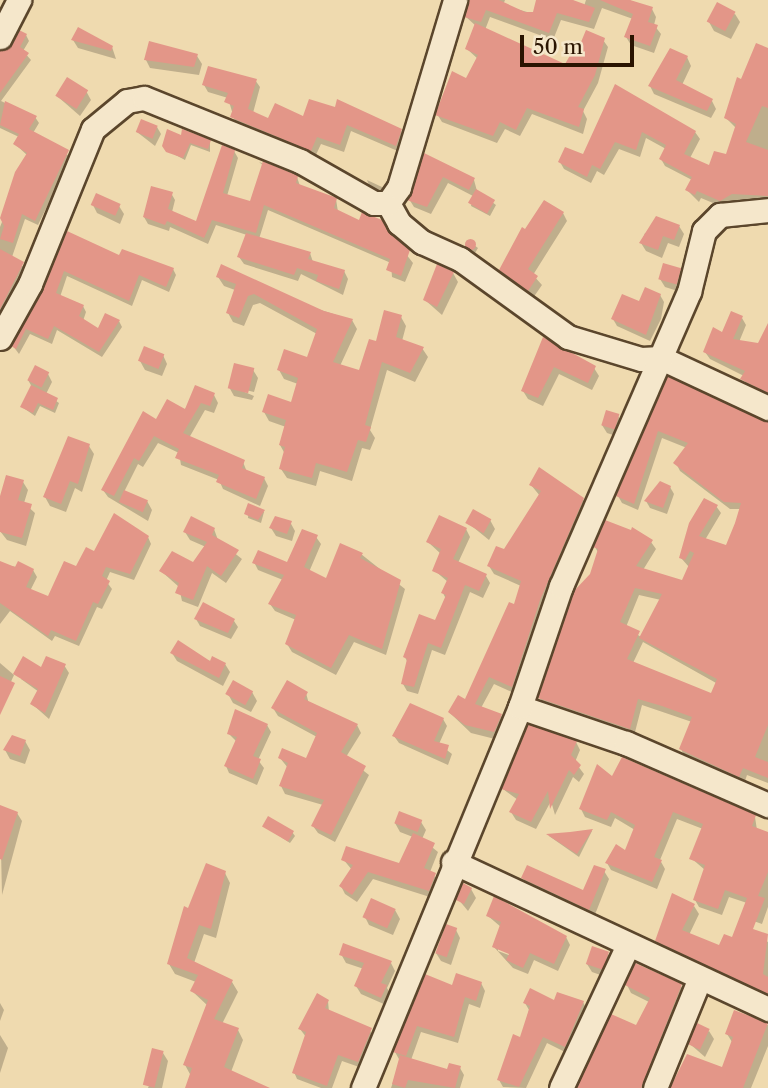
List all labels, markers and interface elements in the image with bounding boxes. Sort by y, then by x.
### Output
scale bar [523,21,637,65]
text: 50 m [533,34,583,59]

